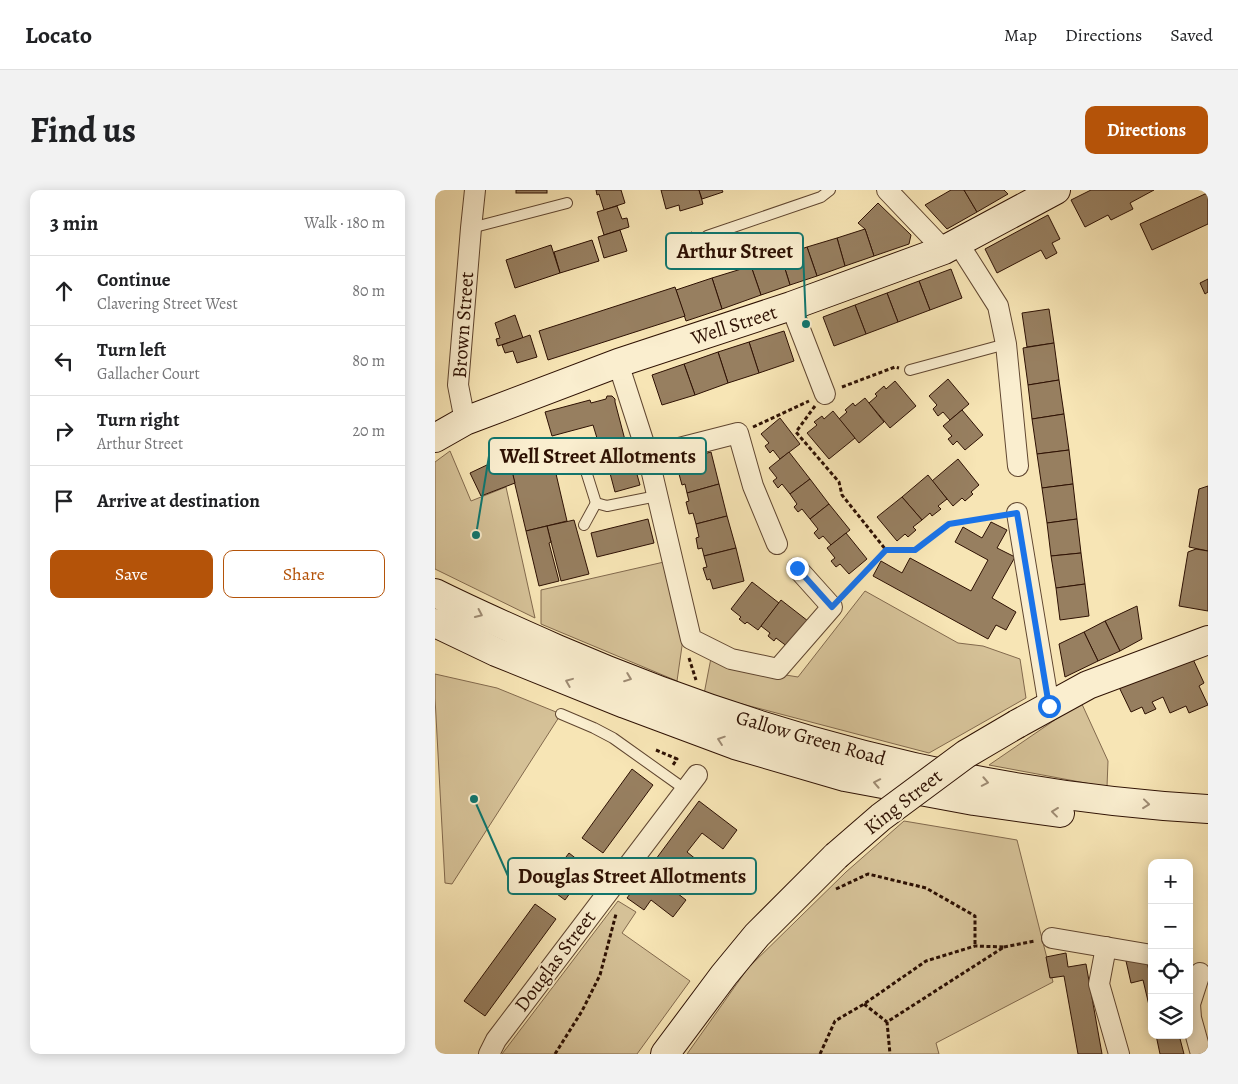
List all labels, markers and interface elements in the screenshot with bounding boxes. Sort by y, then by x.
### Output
text: Locato [25,19,92,51]
text: Map [1004,23,1037,47]
text: Directions [1065,23,1142,47]
text: Saved [1170,23,1213,47]
text: Find us [30,106,136,154]
button: Directions [1085,106,1208,154]
text: 3 min [50,209,98,237]
text: Walk · 180 m [304,212,385,234]
callout: Arthur Street [666,233,803,269]
text: Arthur Street [676,237,793,265]
text: Continue [97,267,171,293]
street label: Brown Street [446,270,480,379]
icon: ahead [50,277,78,305]
text: 80 m [352,280,385,302]
text: Clavering Street West [97,293,238,315]
street label: Well Street [687,298,781,352]
text: Turn left [97,337,166,363]
icon: left [50,347,78,375]
text: 80 m [352,350,385,372]
text: Gallacher Court [97,363,200,385]
text: Turn right [97,407,179,433]
icon: right [50,417,78,445]
text: 20 m [352,420,385,442]
text: Arthur Street [97,433,183,455]
callout: Well Street Allotments [489,438,706,474]
text: Well Street Allotments [499,442,696,470]
icon: arrive [50,487,78,515]
text: Arrive at destination [97,488,260,514]
button: Save [50,550,213,598]
button: Share [223,550,385,598]
route end [786,557,809,580]
one-way arrow [474,608,483,619]
one-way arrow [623,672,632,682]
one-way arrow [565,677,574,688]
route start [1038,695,1061,718]
street label: Gallow Green Road [733,704,889,772]
one-way arrow [717,736,726,746]
street label: King Street [858,763,948,841]
one-way arrow [981,776,990,786]
one-way arrow [873,778,882,789]
one-way arrow [1143,798,1151,809]
one-way arrow [1051,807,1059,818]
callout: Douglas Street Allotments [508,858,756,894]
map controls [1148,859,1193,1039]
button: + [1148,859,1193,904]
text: Douglas Street Allotments [518,862,746,890]
button: − [1148,904,1193,949]
street label: Douglas Street [508,905,602,1017]
button: locate [1148,949,1193,994]
button: layers [1148,994,1193,1039]

